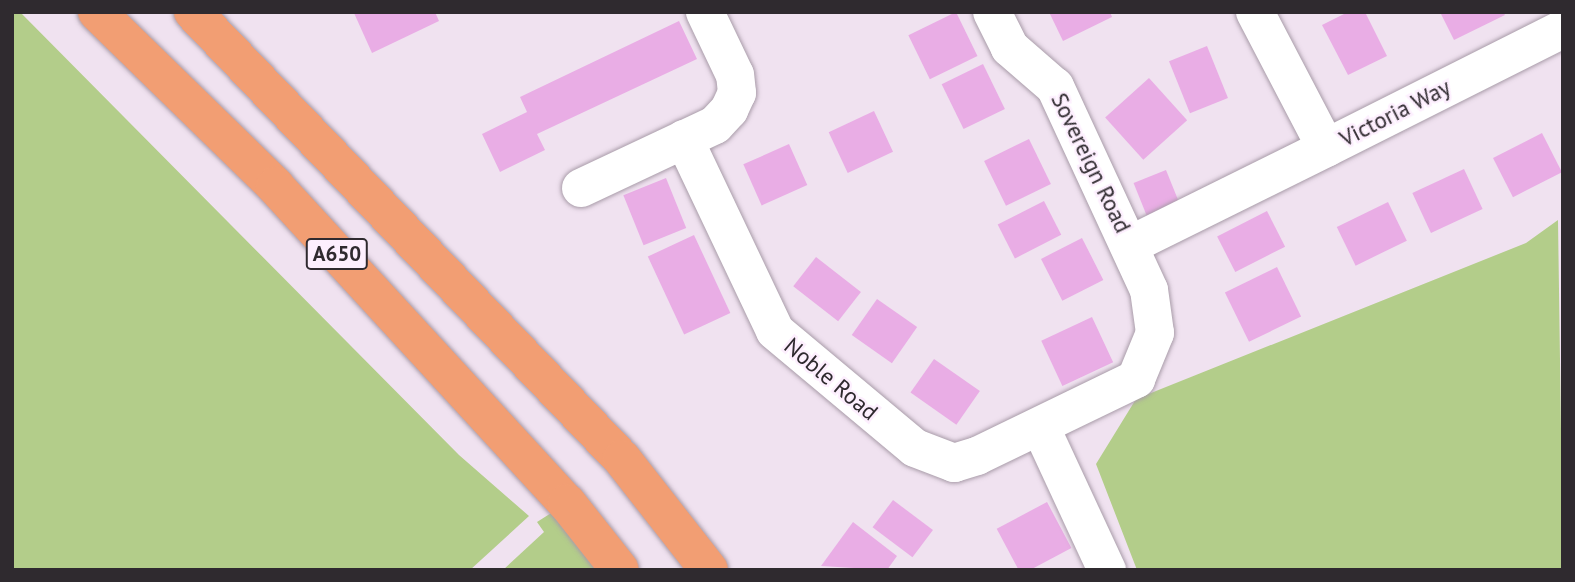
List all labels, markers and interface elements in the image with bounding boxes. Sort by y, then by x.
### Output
street label: Victoria Way [1335,73,1455,153]
street label: Sovereign Road [1045,89,1137,237]
road number: A650 [306,236,368,272]
street label: Noble Road [779,332,883,426]

